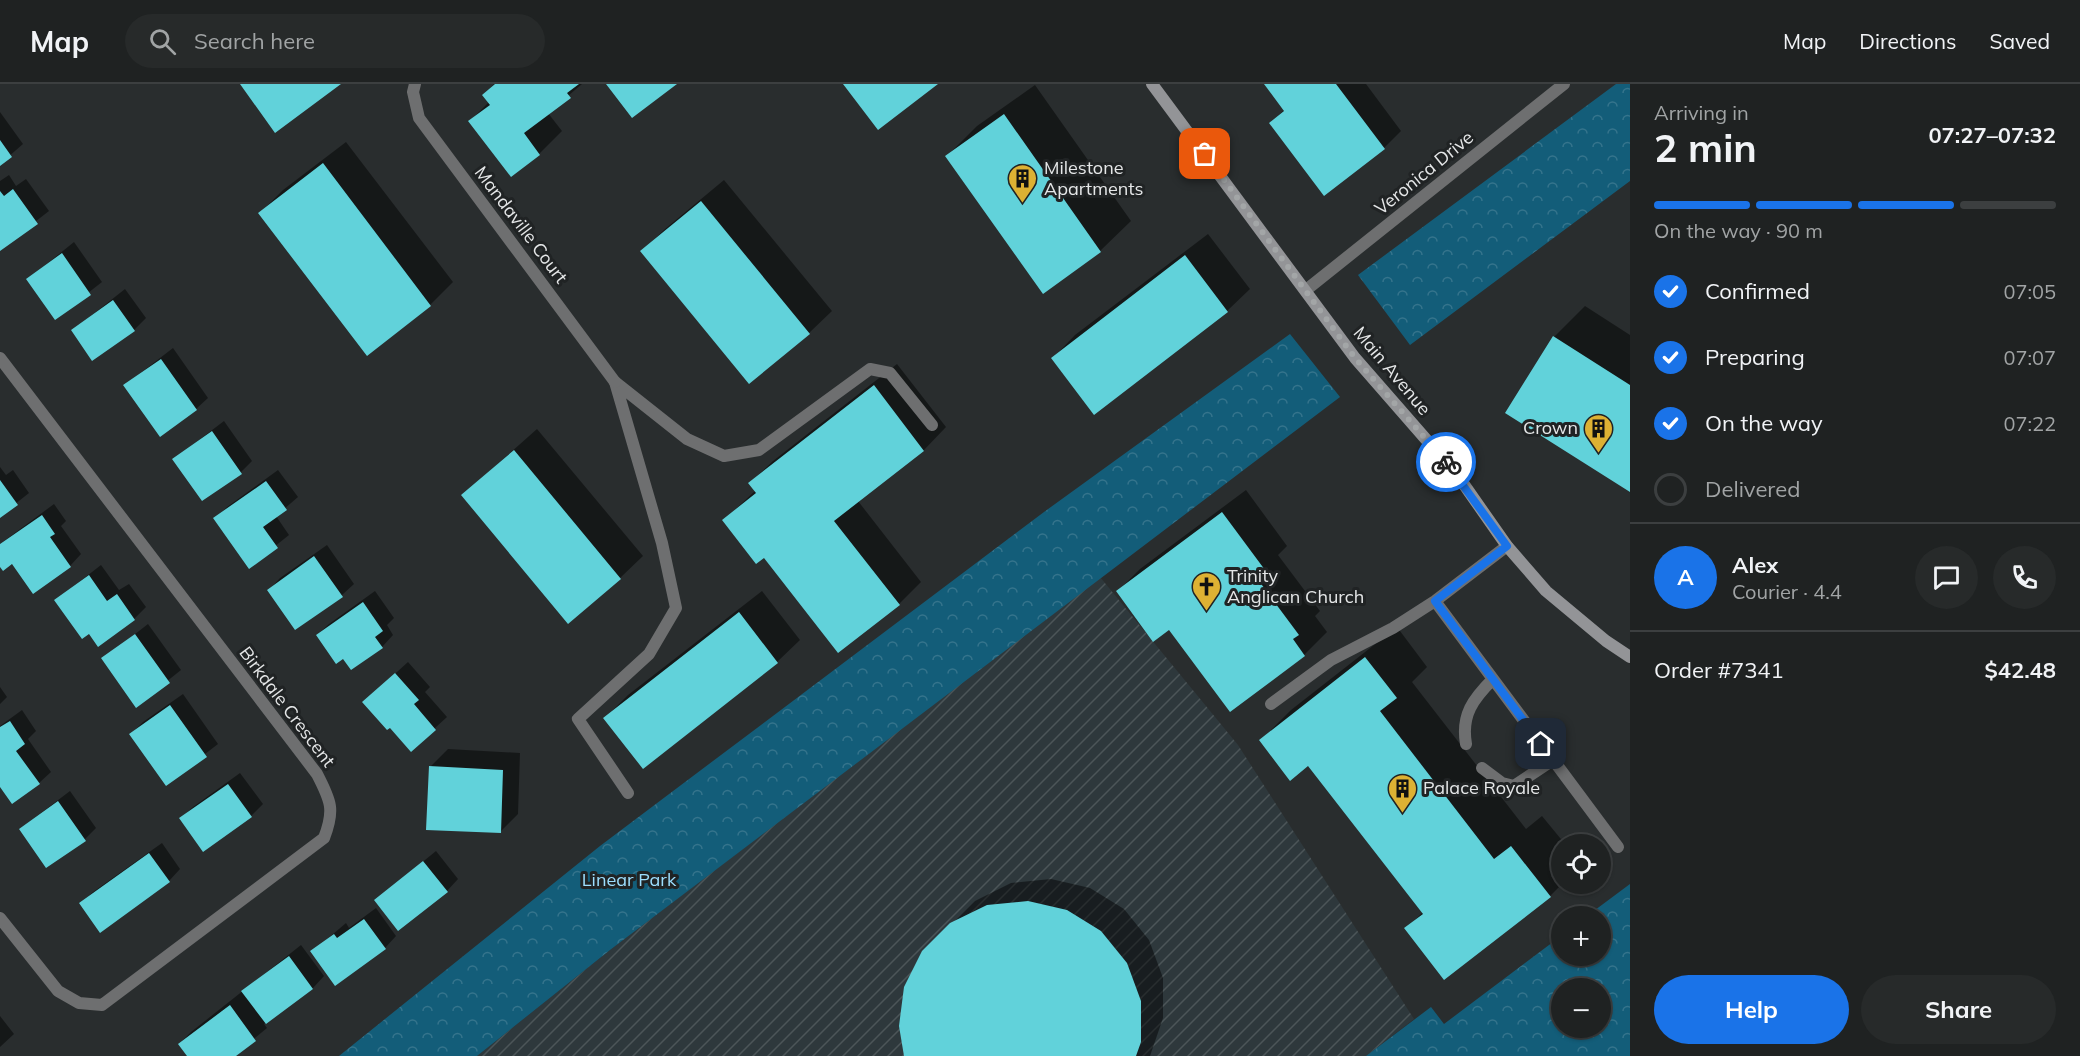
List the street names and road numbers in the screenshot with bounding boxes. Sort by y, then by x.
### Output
street label: Veronica Drive [1370,126,1478,220]
street label: Mandaville Court [470,162,573,288]
street label: Main Avenue [1349,322,1436,420]
street label: Birkdale Crescent [234,642,340,772]

